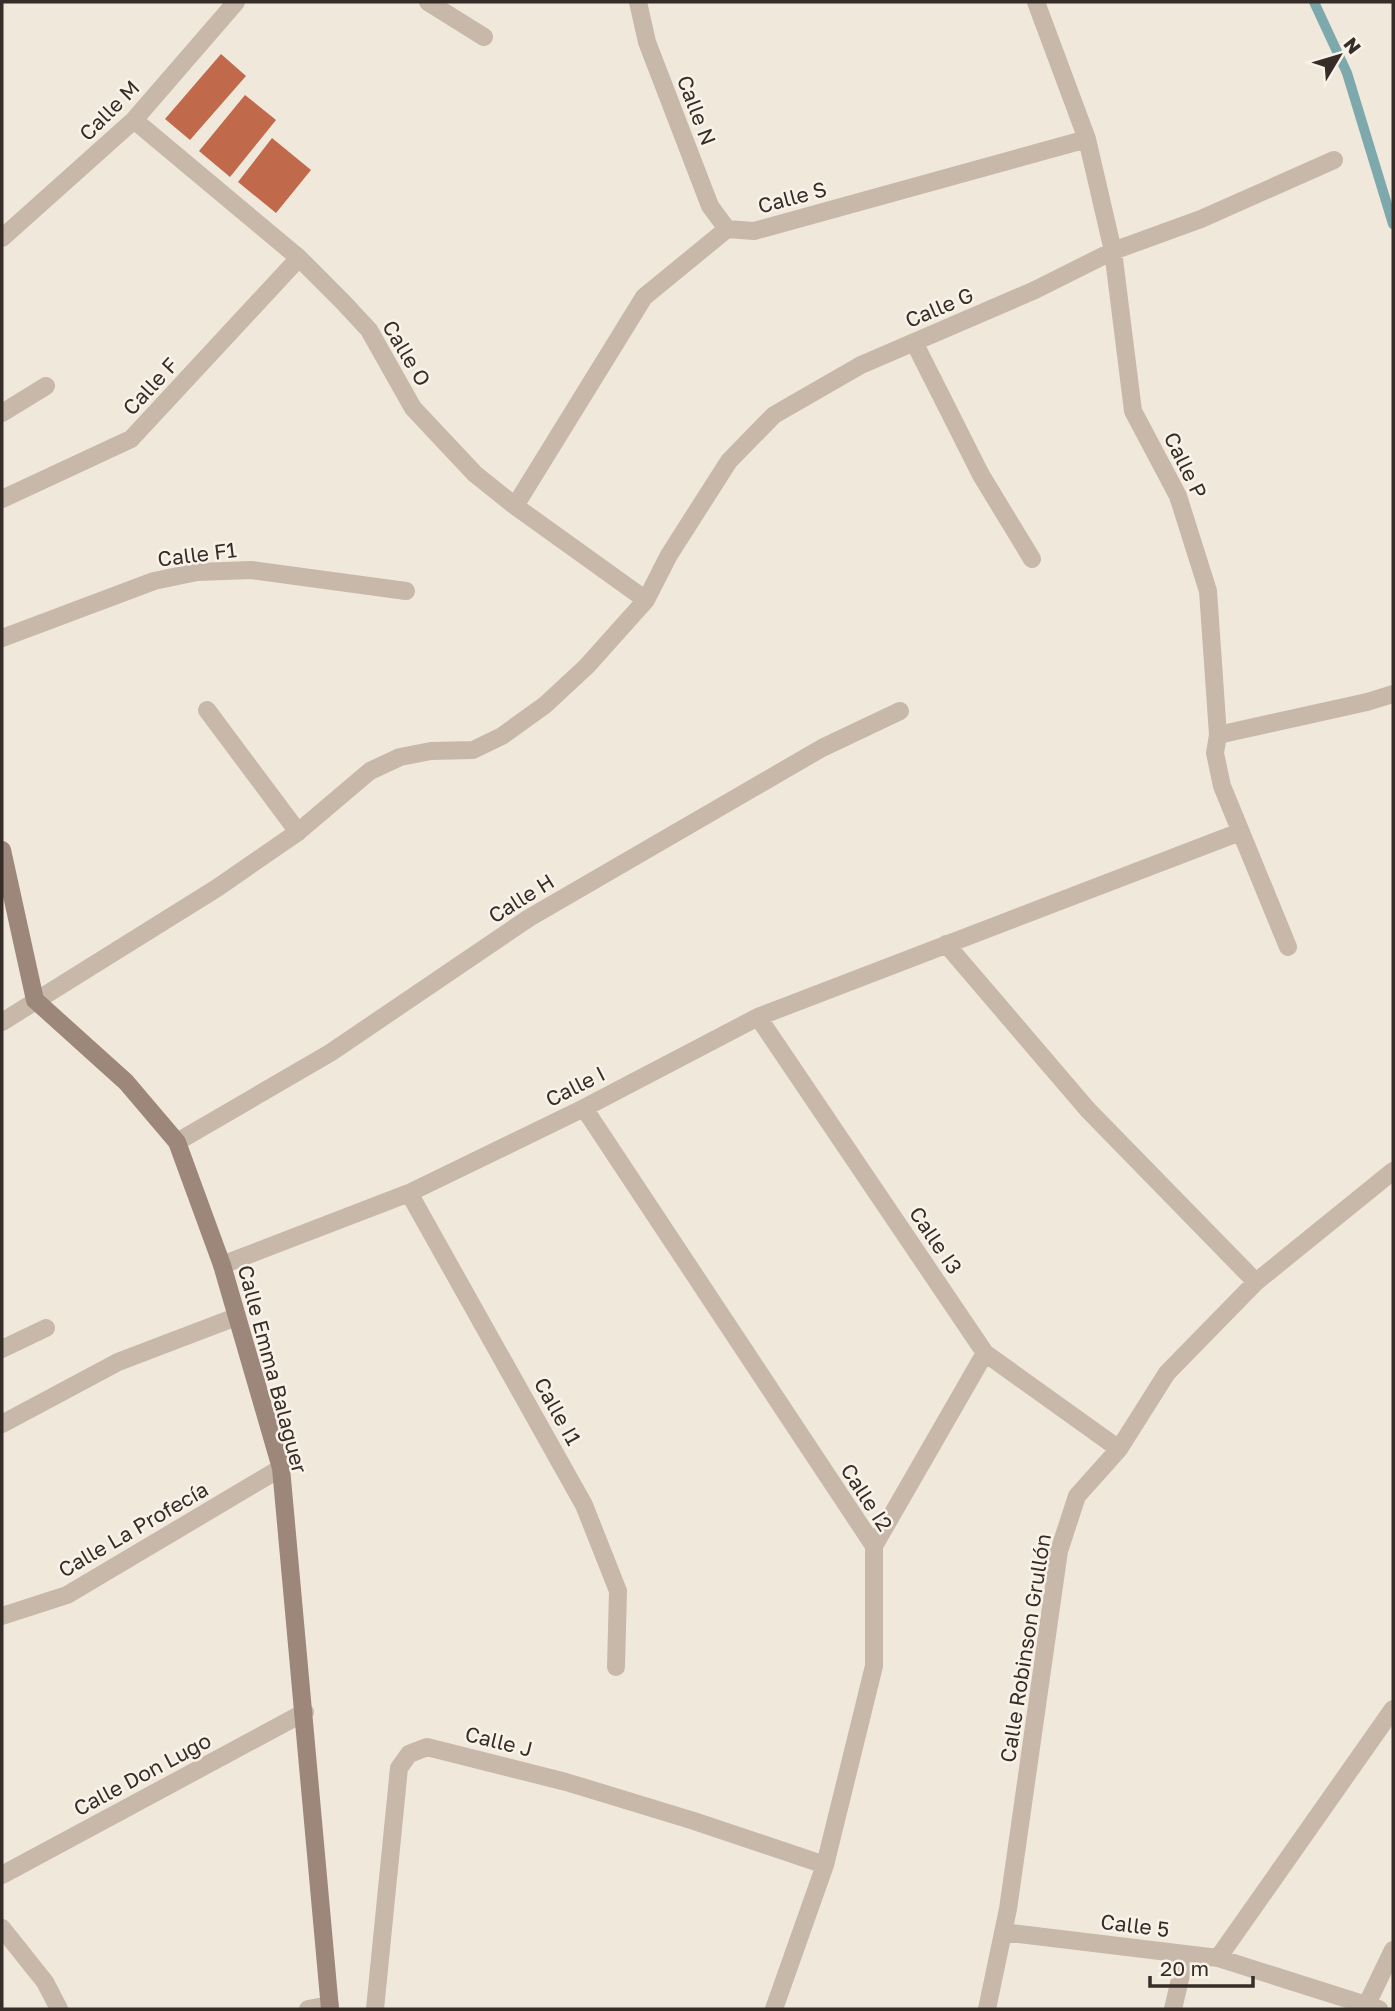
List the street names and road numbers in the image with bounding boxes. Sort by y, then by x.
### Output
street label: Calle N [672,71,722,149]
street label: Calle M [73,74,145,146]
street label: Calle S [755,175,829,219]
street label: Calle G [901,281,977,333]
street label: Calle O [377,315,437,391]
street label: Calle F [117,352,183,420]
street label: Calle P [1159,428,1213,502]
street label: Calle F1 [156,536,238,572]
street label: Calle H [483,868,559,928]
street label: Calle I [541,1060,609,1112]
street label: Calle I3 [904,1201,968,1279]
street label: Calle Emma Balaguer [233,1262,313,1476]
street label: Calle I1 [529,1373,587,1449]
street label: Calle I2 [836,1458,898,1536]
street label: Calle La Profecía [53,1476,213,1582]
street label: Calle Robinson Grullón [994,1532,1056,1764]
street label: Calle J [463,1720,535,1762]
street label: Calle Don Lugo [69,1727,215,1821]
street label: Calle 5 [1099,1908,1171,1942]

